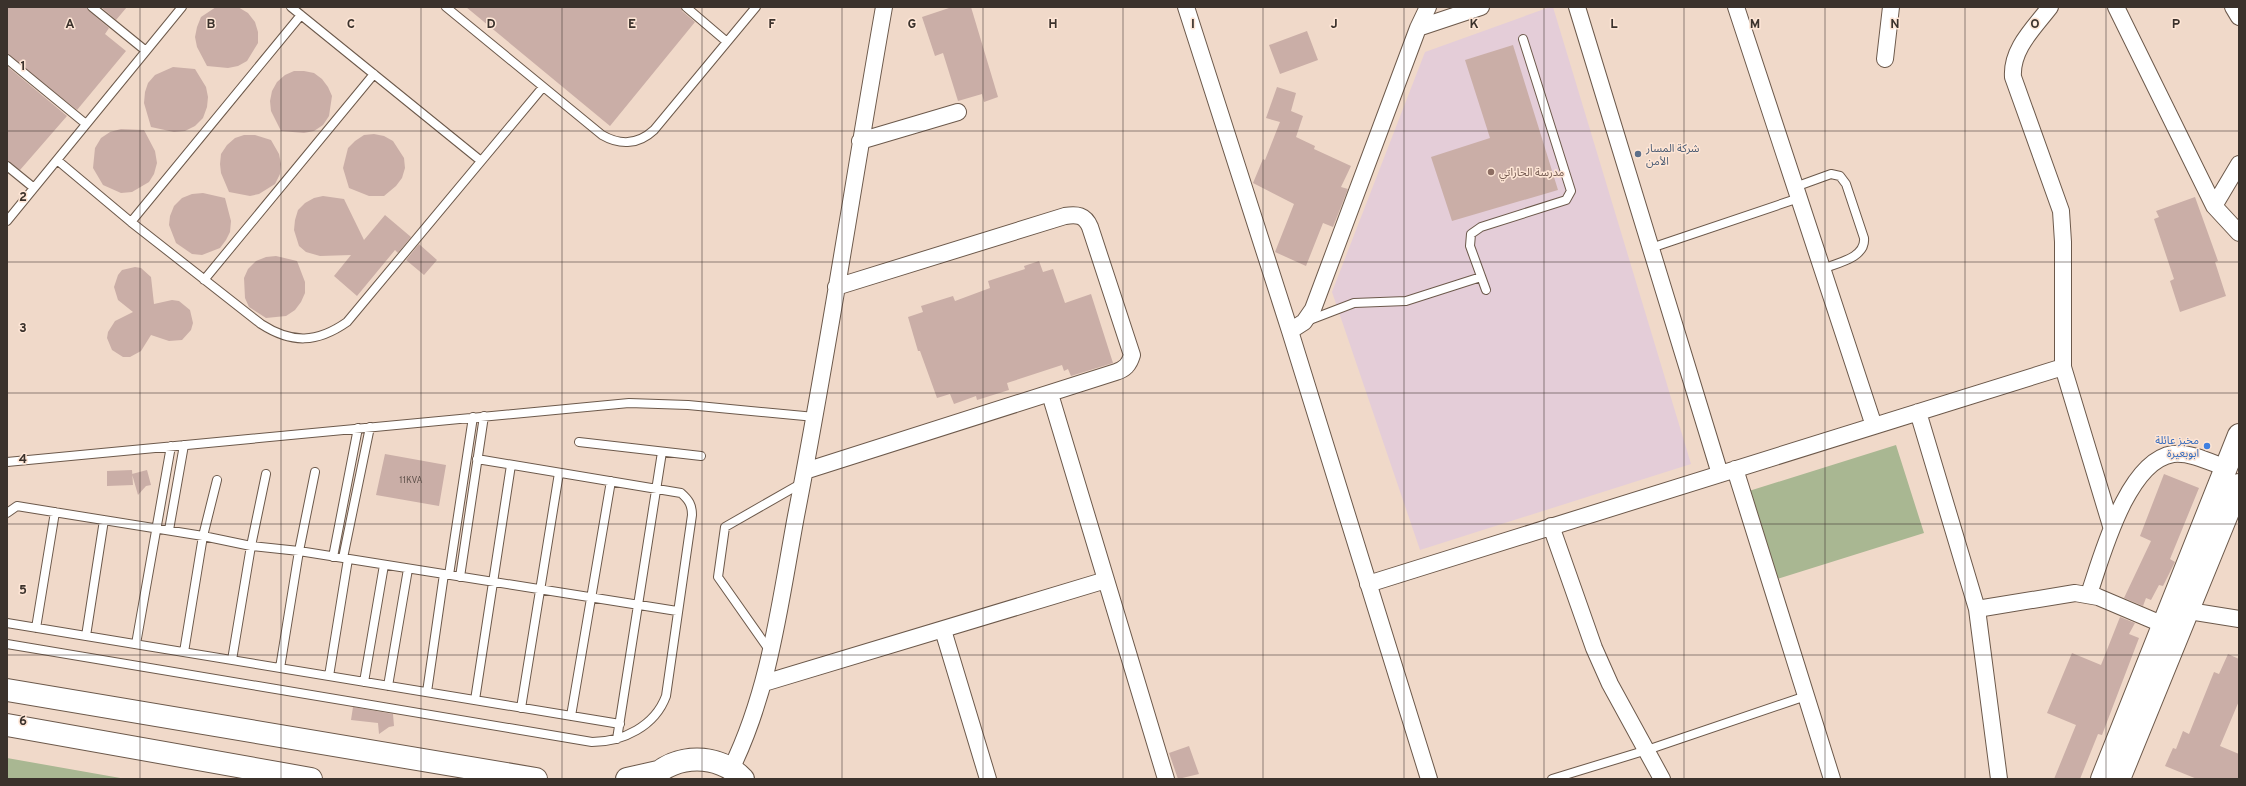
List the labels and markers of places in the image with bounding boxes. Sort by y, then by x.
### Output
place label: شركة المسار الأمن [1645,142,1700,169]
marker: شركة المسار الأمن [1633,149,1643,159]
place label: مدرسة الحاراتي [1499,166,1565,182]
marker: مدرسة الحاراتي [1486,167,1496,177]
place label: مخبز عائلة ابوبعيرة [2155,434,2199,461]
marker: مخبز عائلة ابوبعيرة [2202,441,2212,451]

